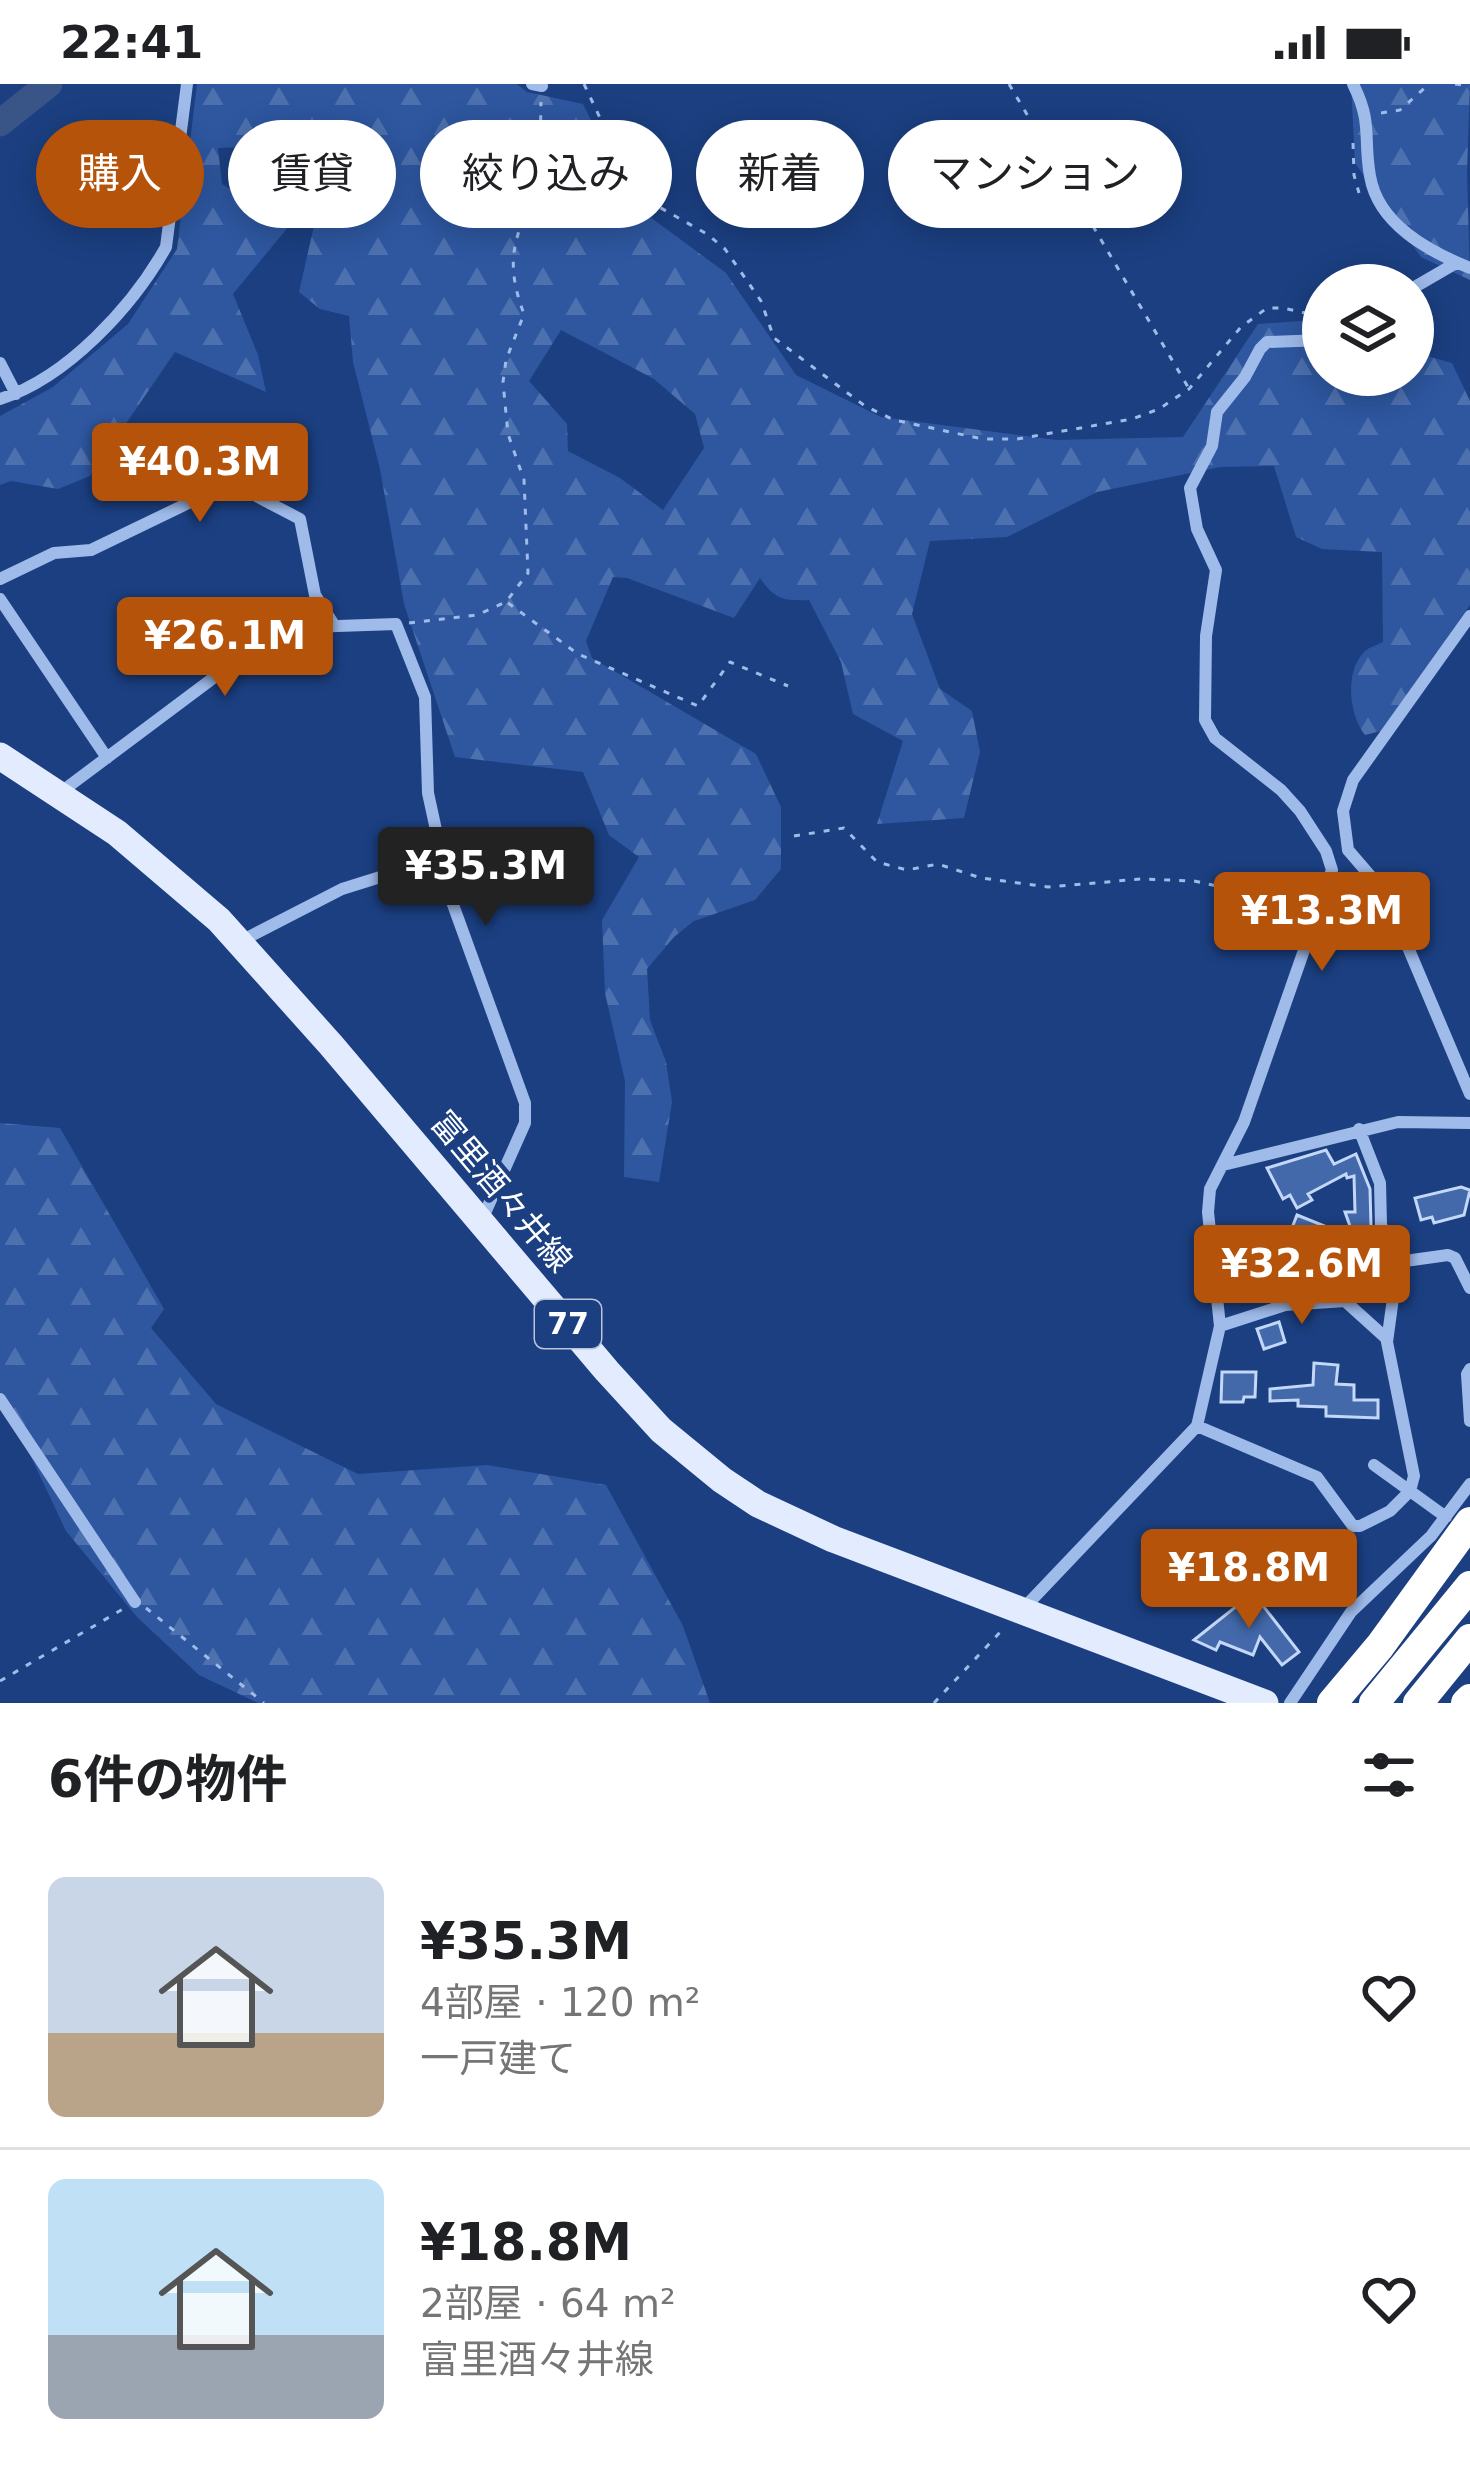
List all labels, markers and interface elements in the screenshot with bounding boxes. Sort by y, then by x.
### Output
text: 22:41 [60,16,203,69]
chip: 購入 [36,120,204,228]
chip: 賃貸 [228,120,396,228]
chip: 絞り込み [420,120,672,228]
chip: 新着 [696,120,864,228]
chip: マンション [888,120,1182,228]
map controls [1302,264,1434,396]
button: layers [1302,264,1434,396]
pin: ¥40.3M [102,423,298,525]
text: ¥40.3M [119,439,281,484]
pin: ¥26.1M [127,597,323,699]
text: ¥26.1M [144,613,306,658]
pin: ¥35.3M [388,827,584,929]
text: ¥35.3M [405,843,567,888]
pin: ¥13.3M [1224,872,1420,974]
text: ¥13.3M [1241,888,1403,933]
street label: 富里酒々井線 [423,1103,580,1280]
pin: ¥32.6M [1204,1225,1400,1327]
text: ¥32.6M [1221,1241,1383,1286]
road number: 77 [535,1300,601,1348]
pin: ¥18.8M [1151,1529,1347,1631]
text: ¥18.8M [1168,1545,1330,1590]
icon: filters [1356,1742,1422,1808]
text: 6件の物件 [48,1750,288,1809]
text: ¥35.3M [420,1912,632,1971]
icon: home [144,1925,288,2069]
icon: heart [1356,1964,1422,2030]
text: 4部屋 · 120 m² [420,1980,700,2025]
text: 一戸建て [420,2036,576,2081]
text: ¥18.8M [420,2213,632,2272]
icon: home [144,2227,288,2371]
icon: heart [1356,2266,1422,2332]
text: 2部屋 · 64 m² [420,2281,676,2326]
text: 富里酒々井線 [420,2337,654,2382]

